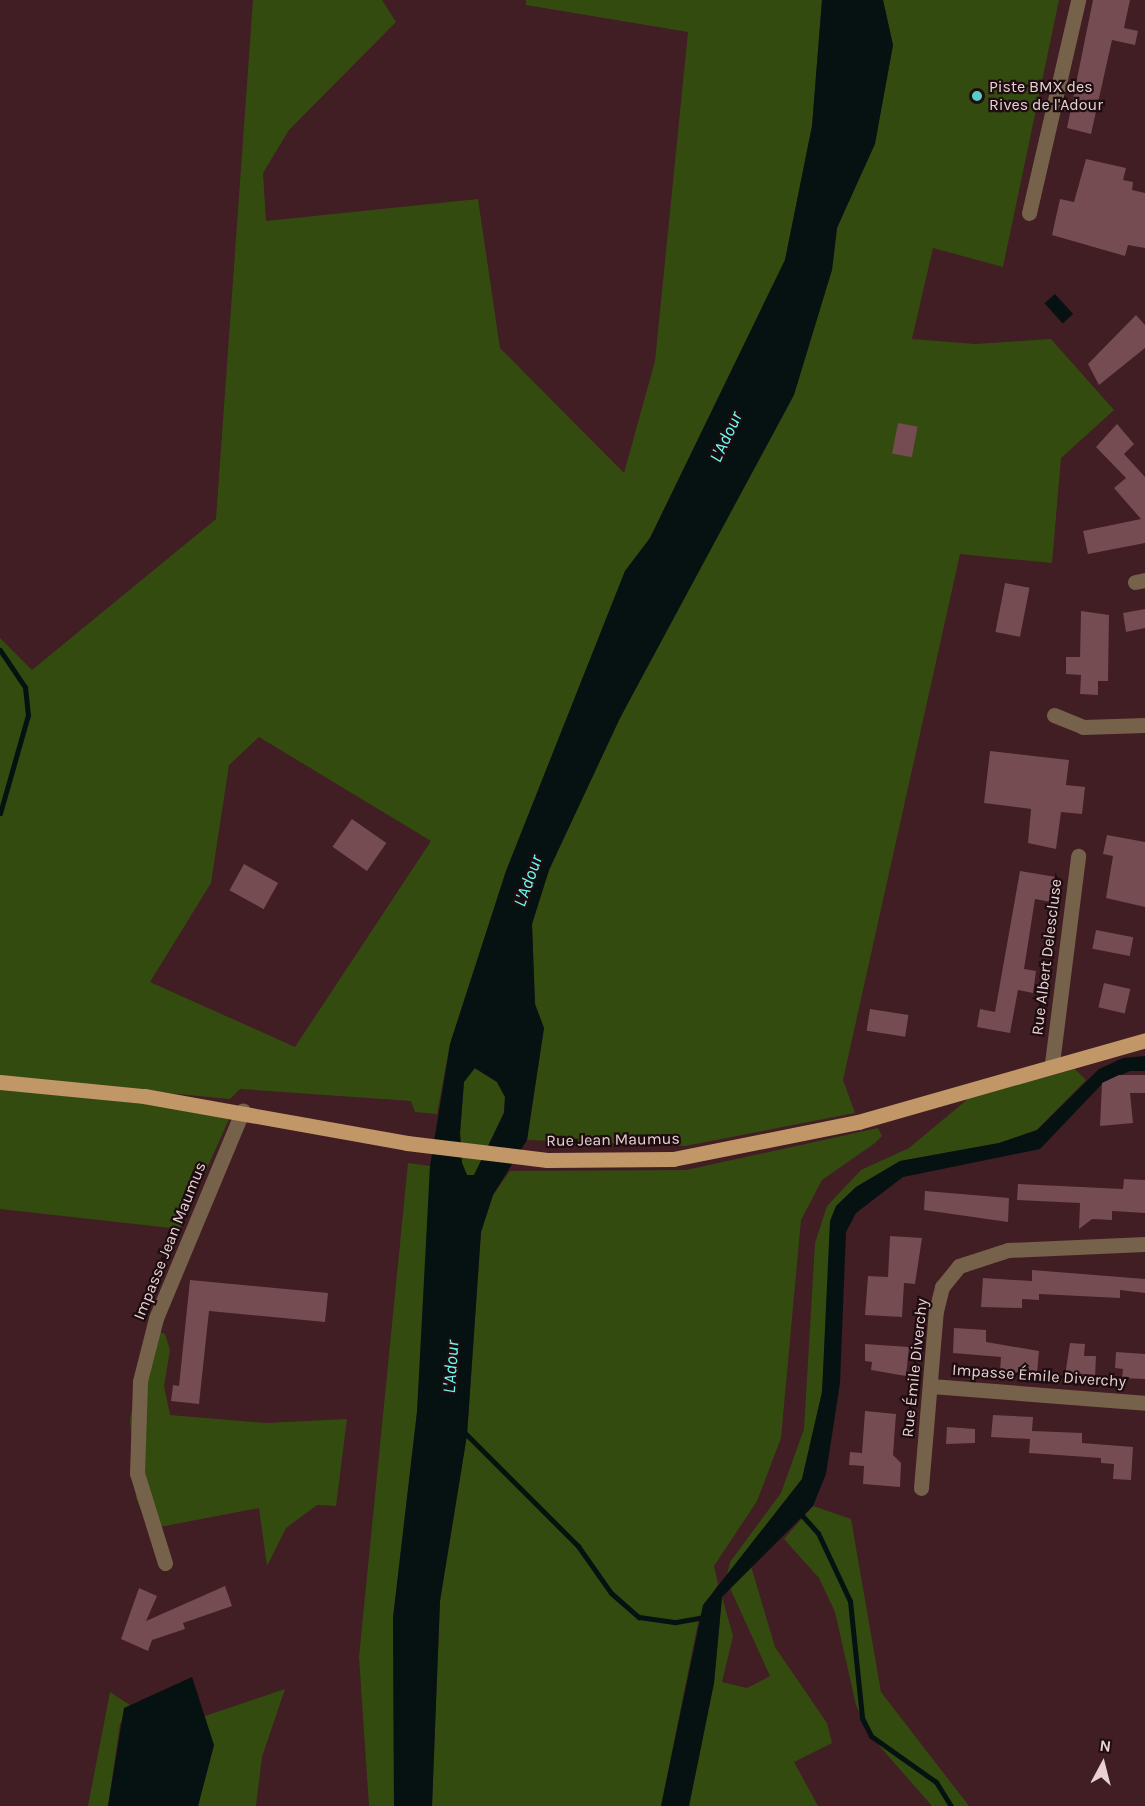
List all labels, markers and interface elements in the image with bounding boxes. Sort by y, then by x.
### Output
place label: Piste BMX des Rives de l'Adour [989,77,1103,115]
marker: Piste BMX des Rives de l'Adour [970,89,984,103]
water label: L'Adour [705,408,747,466]
water label: L'Adour [509,852,547,910]
street label: Rue Albert Delescluse [1028,878,1066,1036]
street label: Rue Jean Maumus [546,1129,680,1151]
street label: Impasse Jean Maumus [130,1159,210,1323]
street label: Rue Émile Diverchy [898,1298,932,1438]
water label: L'Adour [438,1340,464,1394]
street label: Impasse Émile Diverchy [951,1360,1127,1392]
north arrow [1073,1734,1133,1794]
text: N [1098,1736,1112,1756]

